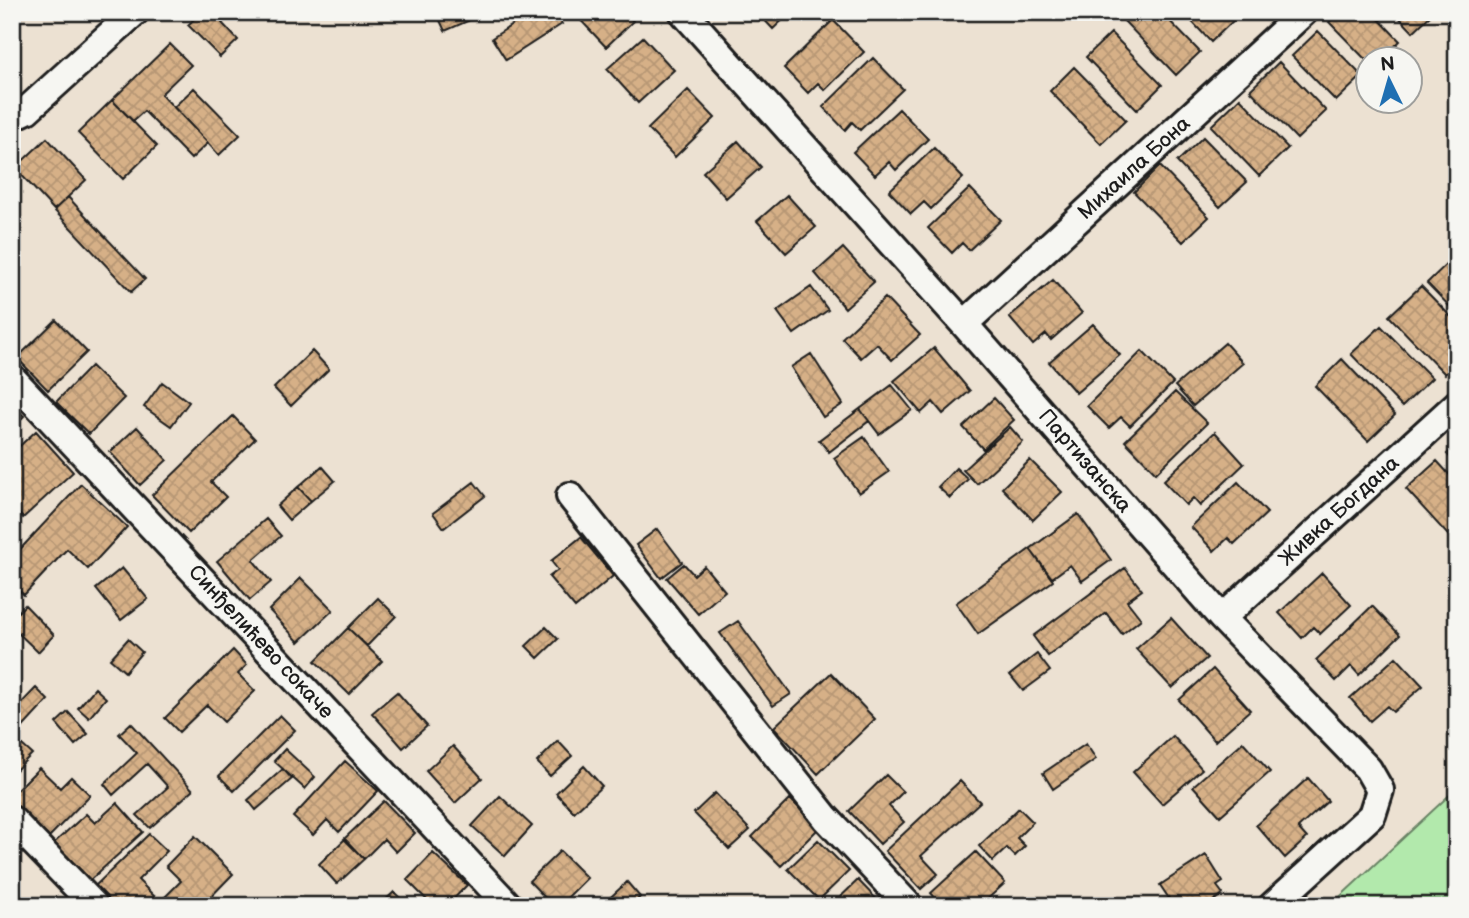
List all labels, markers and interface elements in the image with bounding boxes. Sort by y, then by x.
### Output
north arrow [1354,46,1424,116]
text: N [1380,52,1396,77]
street label: Михаила Бона [1073,111,1196,225]
street label: Партизанска [1033,404,1137,518]
street label: Живка Богдана [1274,450,1405,572]
street label: Синђелићево сокаче [183,560,339,724]

